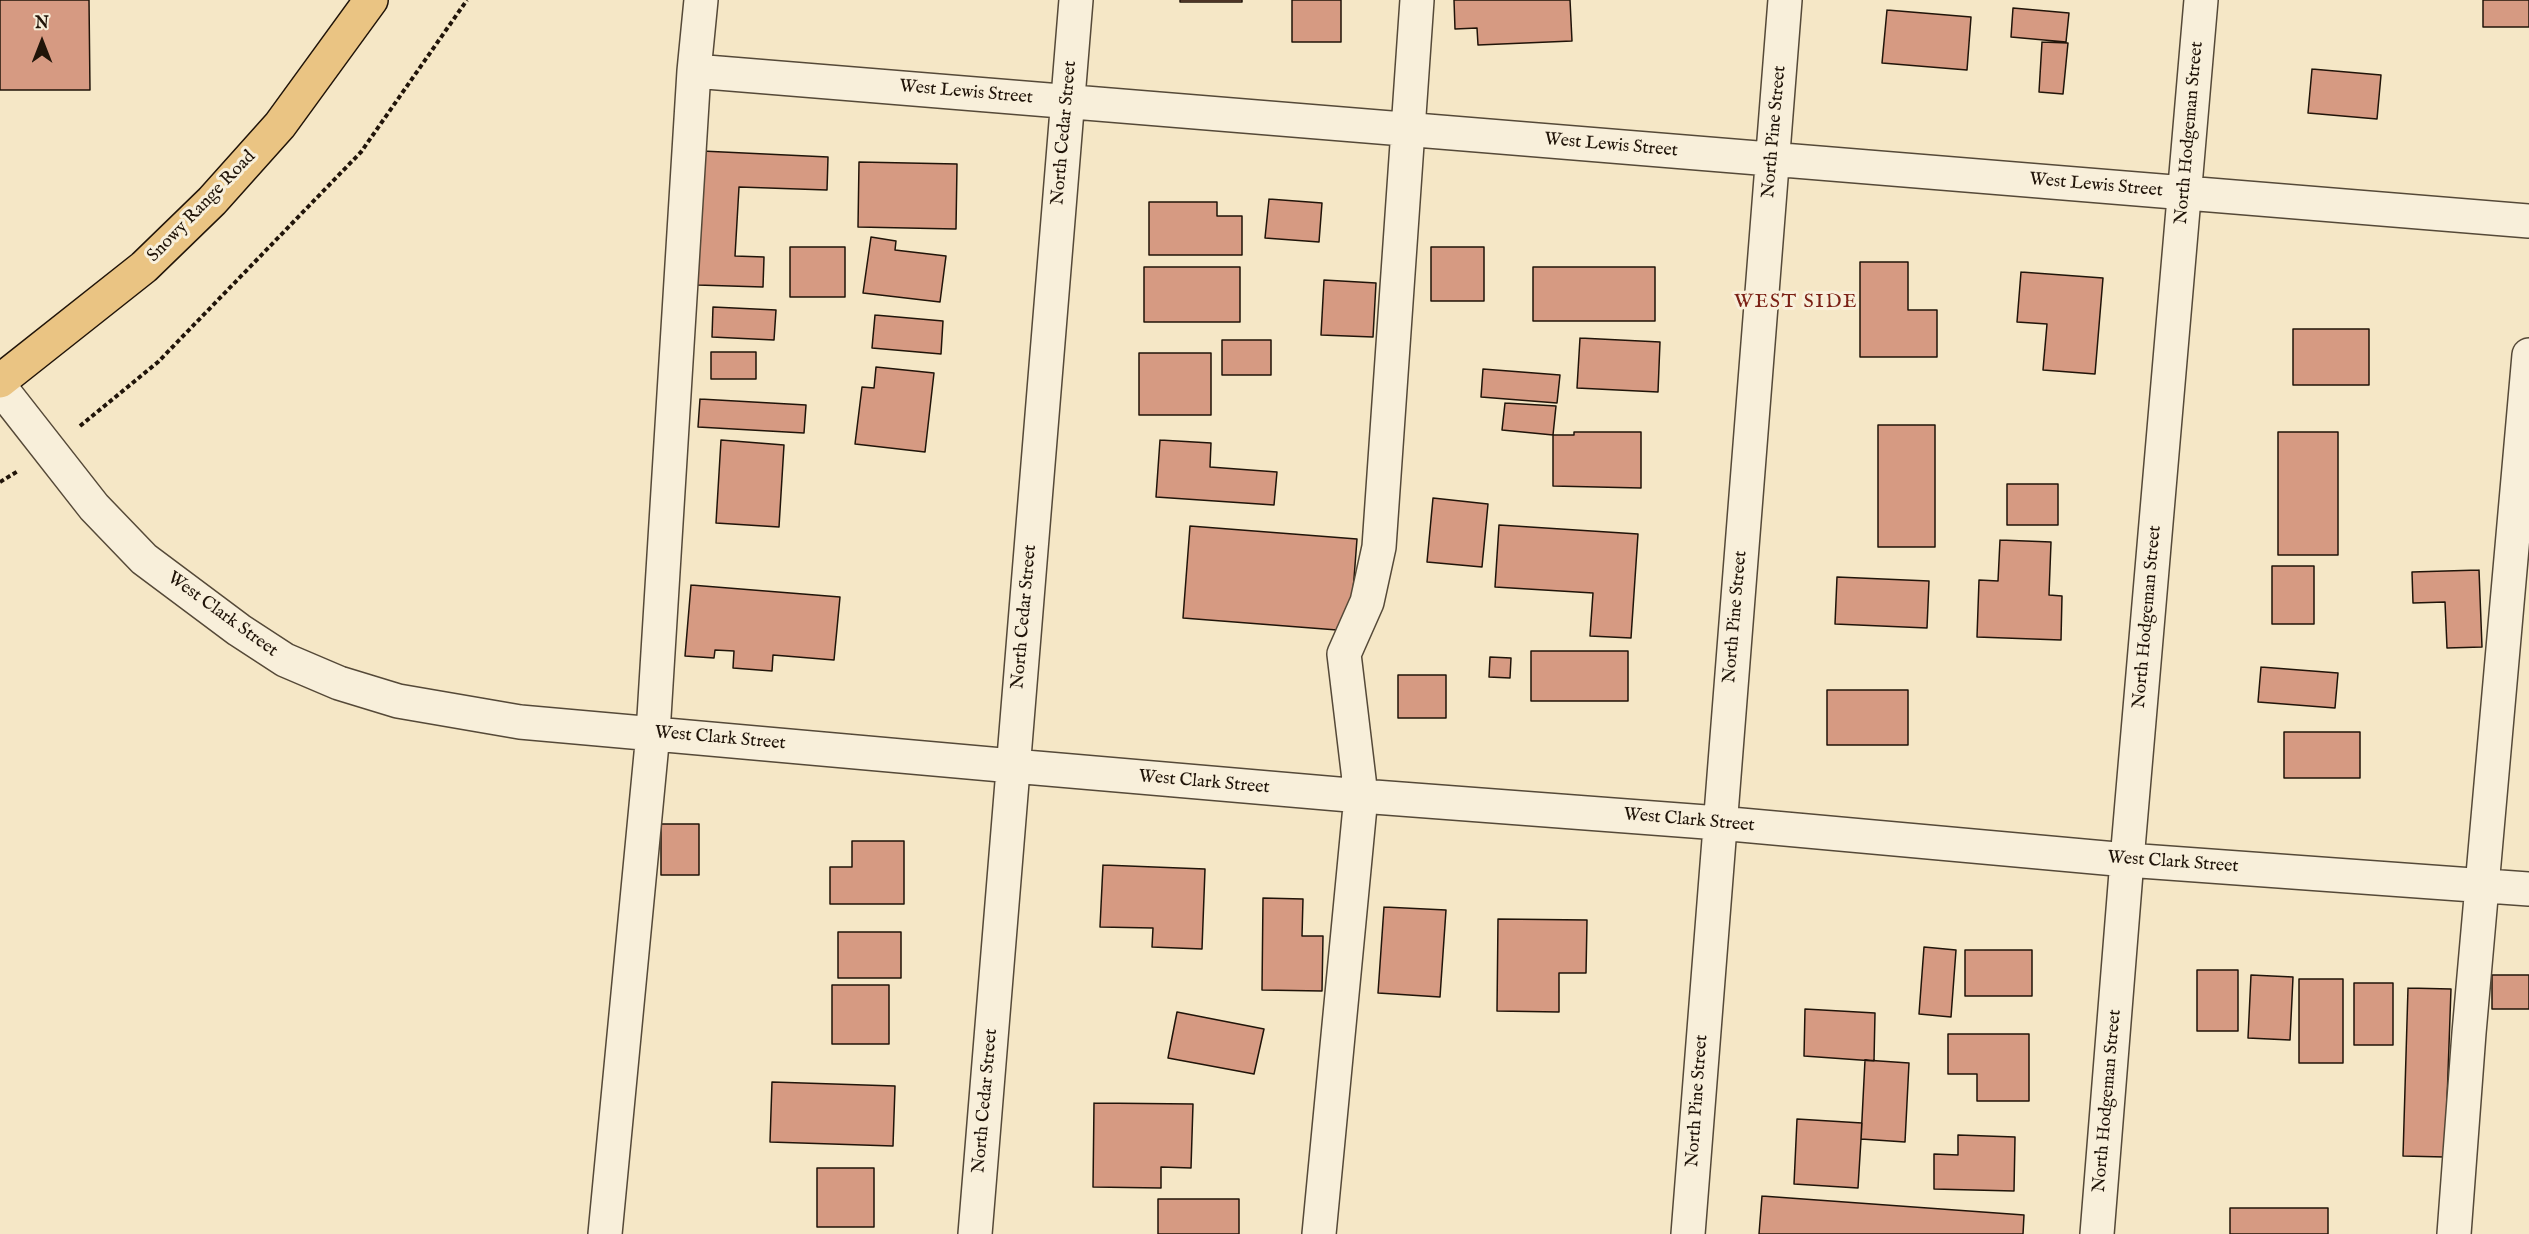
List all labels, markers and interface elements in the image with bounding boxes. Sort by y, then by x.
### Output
north arrow [12,12,72,72]
text: N [35,14,49,34]
street label: North Hodgeman Street [2171,41,2209,225]
street label: North Cedar Street [1048,60,1082,206]
street label: North Pine Street [1758,65,1792,199]
street label: West Lewis Street [898,76,1034,110]
street label: West Lewis Street [1543,129,1679,163]
street label: Snowy Range Road [143,147,261,267]
street label: West Lewis Street [2028,169,2164,203]
district label: WEST SIDE [1734,291,1858,315]
street label: North Hodgeman Street [2129,525,2167,709]
street label: North Cedar Street [1008,544,1042,690]
street label: North Pine Street [1719,550,1753,684]
street label: West Clark Street [163,568,281,662]
street label: West Clark Street [654,723,786,755]
street label: West Clark Street [1138,767,1270,799]
street label: West Clark Street [1623,805,1755,837]
street label: West Clark Street [2107,848,2239,878]
street label: North Hodgeman Street [2089,1009,2127,1193]
street label: North Cedar Street [969,1028,1003,1174]
street label: North Pine Street [1683,1034,1713,1168]

